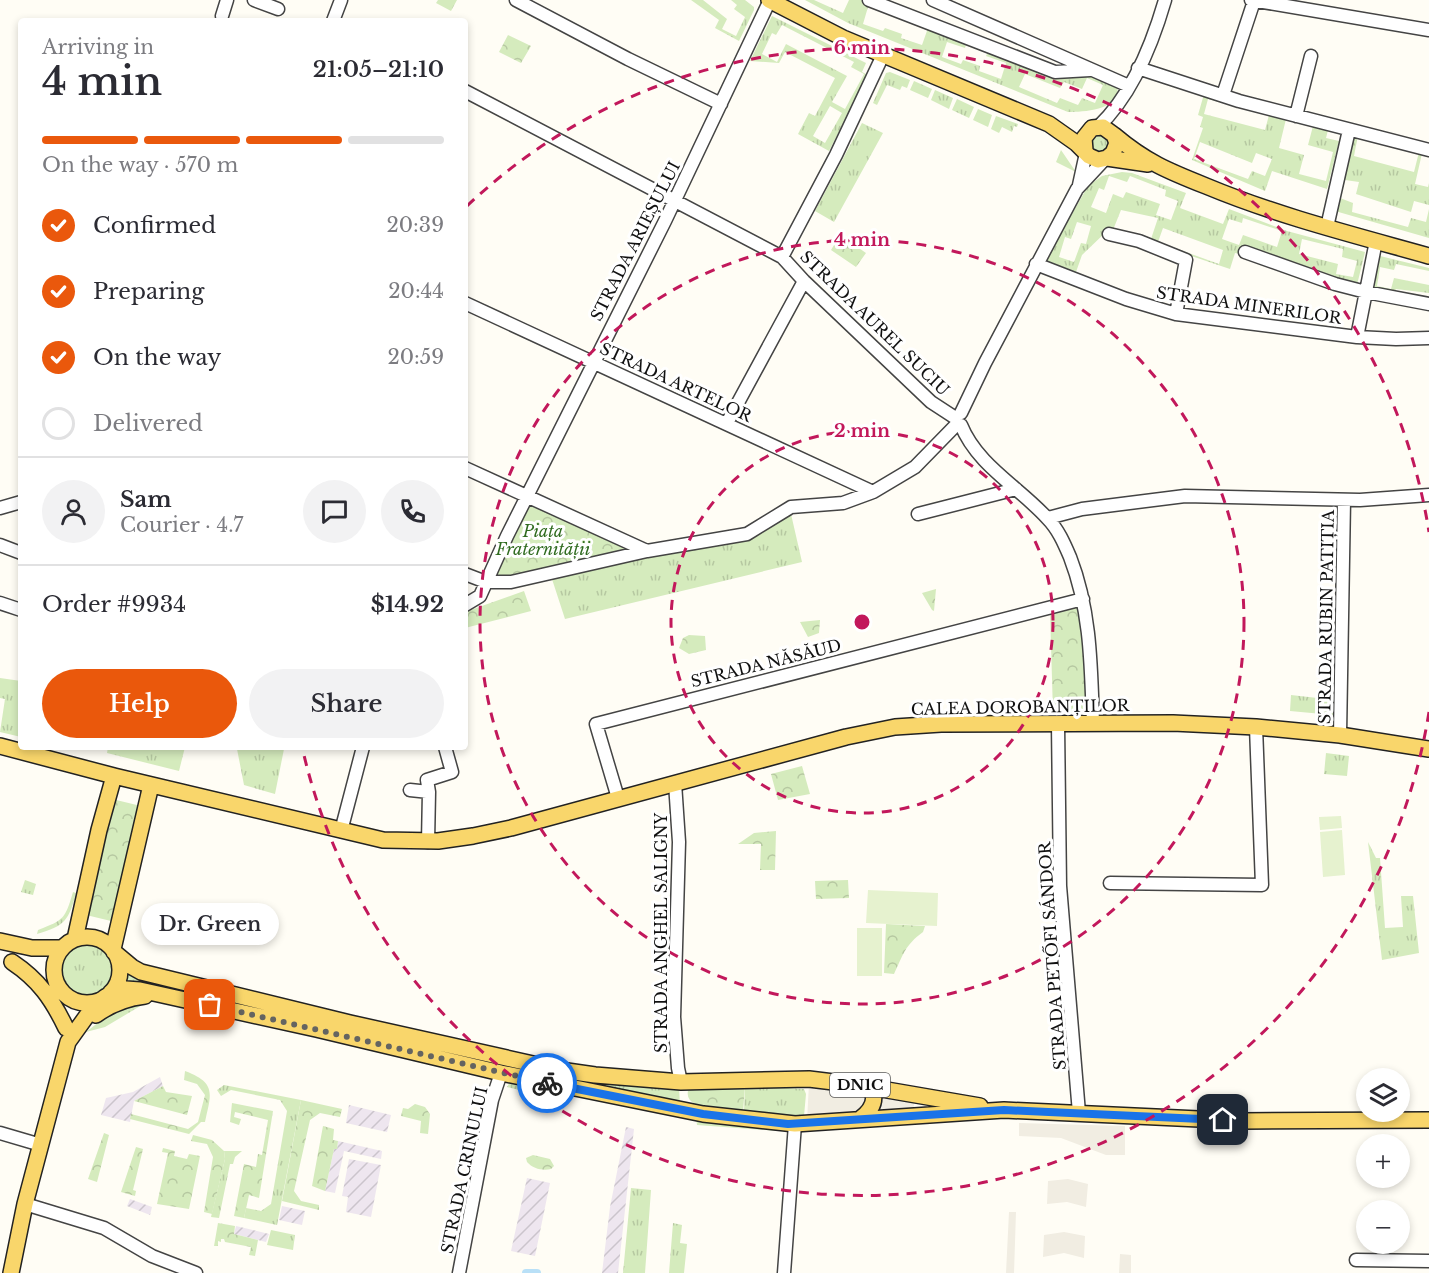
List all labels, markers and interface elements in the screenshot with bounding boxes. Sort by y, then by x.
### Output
text: Arriving in [42,35,154,59]
text: 6 min [834,37,890,59]
text: 21:05–21:10 [313,56,444,83]
text: 4 min [42,57,162,106]
text: On the way · 570 m [42,153,238,177]
street label: STRADA ARIEȘULUI [586,158,685,325]
icon: check [42,209,75,242]
text: Confirmed [93,212,216,239]
text: 20:39 [387,213,444,237]
text: 4 min [834,229,890,251]
street label: STRADA AUREL SUCIU [796,246,954,400]
icon: check [42,275,75,308]
text: Preparing [93,278,204,305]
text: 20:44 [388,279,444,303]
street label: STRADA MINERILOR [1155,282,1344,328]
street label: STRADA ARTELOR [597,338,756,427]
icon: check [42,341,75,374]
text: On the way [93,344,221,371]
text: 20:59 [387,345,444,369]
text: Delivered [93,410,203,437]
text: 2 min [834,420,890,442]
button: person [42,480,105,543]
button: chat [303,480,366,543]
button: phone [381,480,444,543]
text: Sam [120,486,172,513]
street label: STRADA RUBIN PATIȚIA [1314,509,1339,724]
text: Courier · 4.7 [120,513,243,537]
park label: Piața Fraternității [495,521,591,560]
text: Order #9934 [42,591,186,618]
text: $14.92 [371,591,444,618]
centre of rings [852,612,872,632]
street label: STRADA NĂSĂUD [689,635,843,691]
button: Help [42,669,237,738]
button: Share [249,669,444,738]
street label: CALEA DOROBANȚILOR [911,695,1131,720]
street label: STRADA ANGHEL SALIGNY [651,812,671,1053]
street label: STRADA PETŐFI SÁNDOR [1034,840,1070,1071]
callout: Dr. Green [141,903,279,945]
text: Dr. Green [159,912,261,936]
pin [184,979,235,1030]
icon: bag [193,988,226,1021]
courier [517,1053,577,1113]
icon: bike [531,1067,564,1100]
map controls [1356,1068,1410,1254]
button: layers [1356,1068,1410,1122]
road number: DN1C [830,1073,890,1097]
street label: STRADA CRINULUI [437,1085,491,1255]
pin [1197,1094,1248,1145]
icon: home [1206,1103,1239,1136]
button: + [1356,1134,1410,1188]
button: − [1356,1200,1410,1254]

